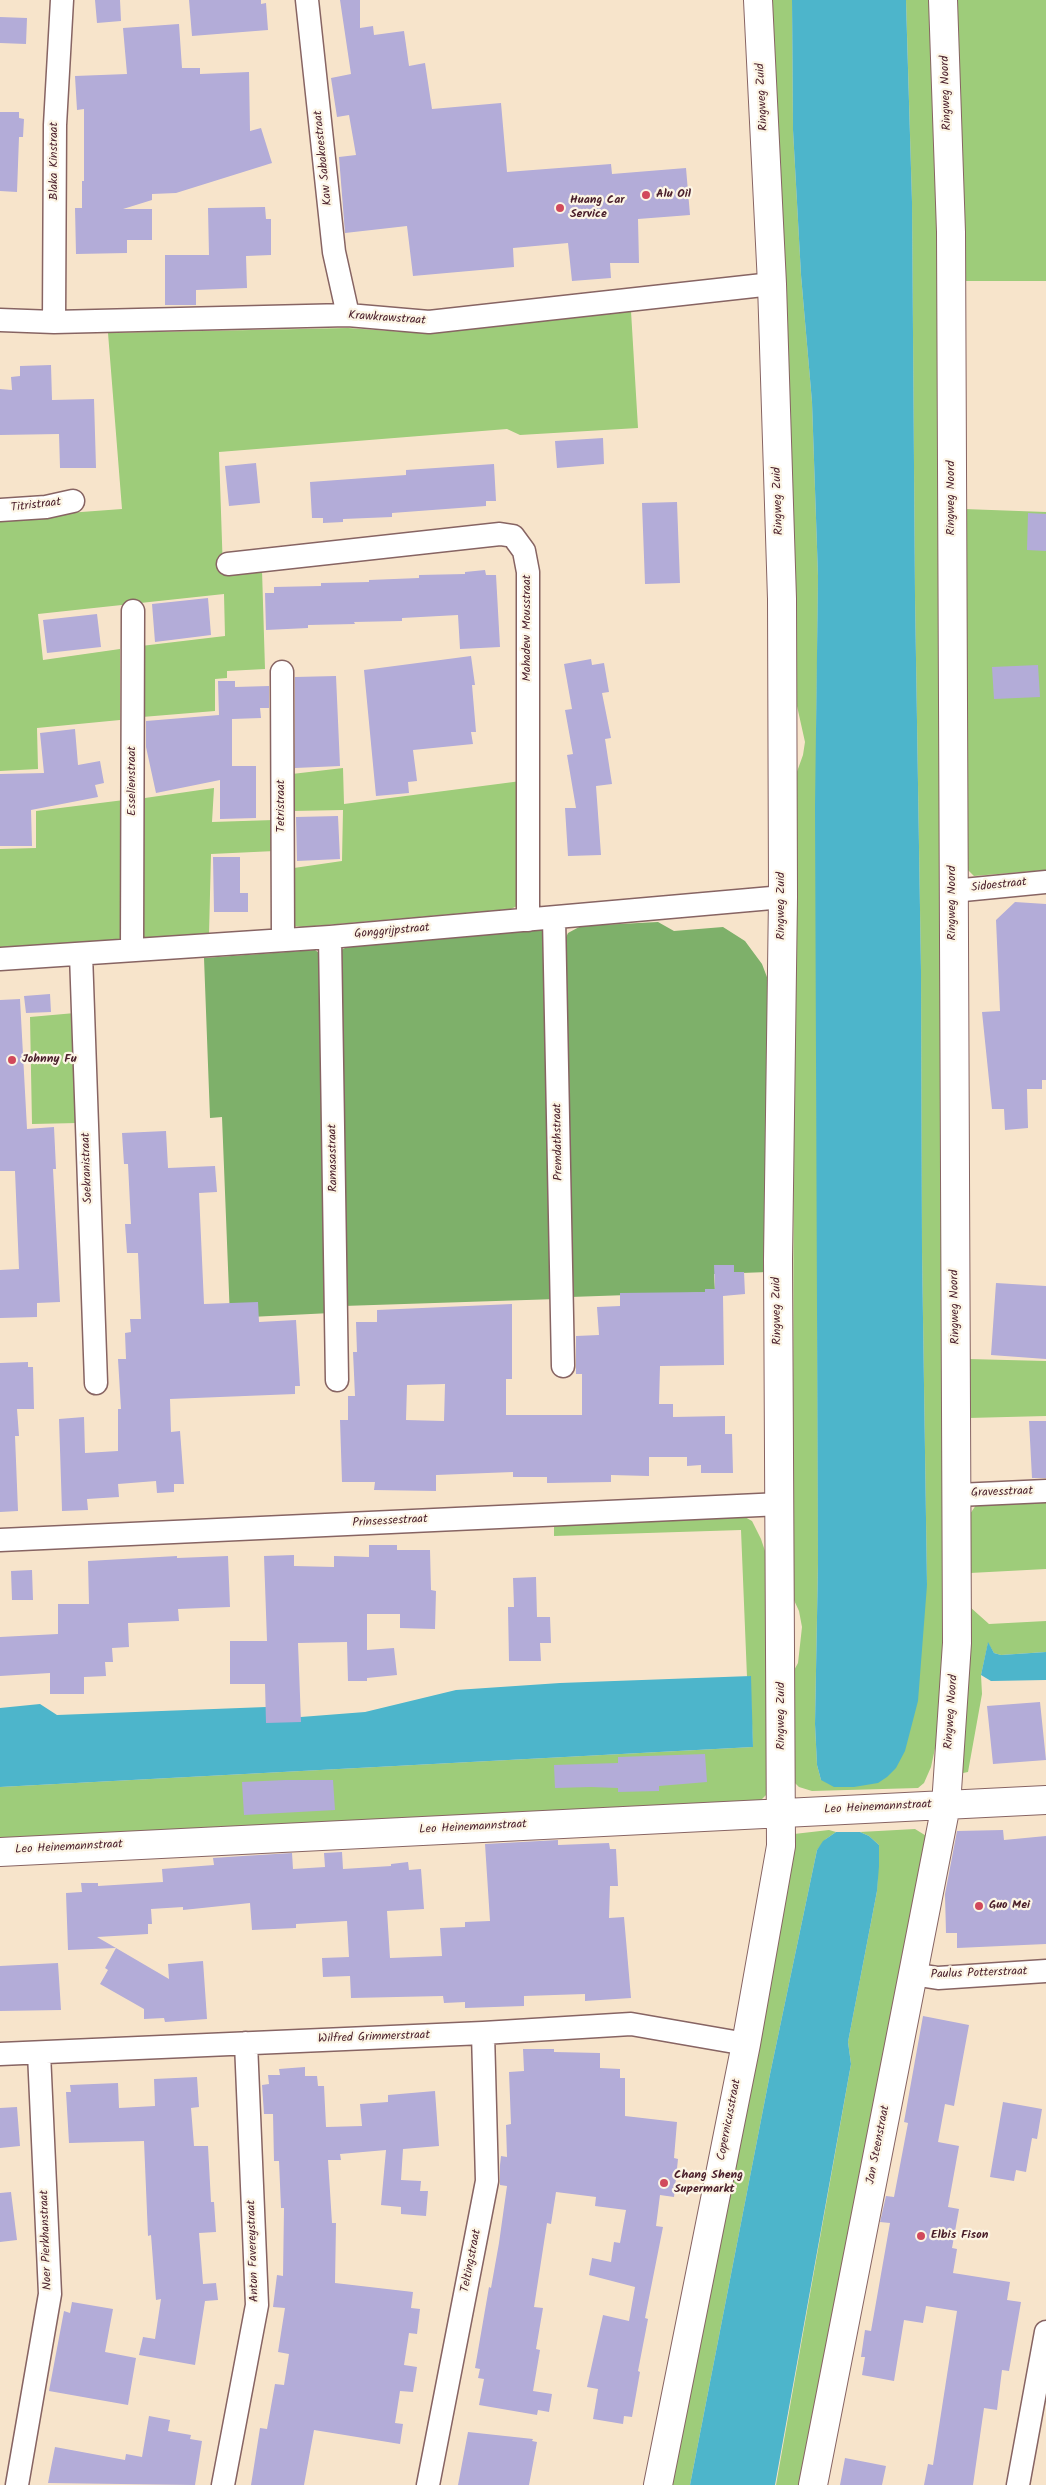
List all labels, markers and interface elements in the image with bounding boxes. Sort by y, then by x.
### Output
street label: Ringweg Noord [938,55,956,131]
street label: Ringweg Zuid [754,63,772,131]
street label: Kaw Sabakoestraat [312,110,336,206]
street label: Blaka Kinstraat [48,122,62,200]
place label: Alu Oil [656,188,691,202]
marker: Alu Oil [640,189,652,201]
place label: Huang Car Service [570,194,625,222]
marker: Huang Car Service [554,202,566,214]
street label: Krawkrawstraat [348,309,426,329]
street label: Ringweg Noord [945,461,959,535]
street label: Ringweg Zuid [771,467,787,535]
street label: Titristraat [10,496,62,516]
street label: Mahadew Mousstraat [521,575,535,681]
street label: Esselienstraat [126,746,140,816]
street label: Tetristraat [275,780,289,832]
street label: Ringweg Noord [946,866,960,940]
street label: Ringweg Zuid [775,872,789,940]
street label: Sidoestraat [971,876,1027,896]
street label: Gonggrijpstraat [354,922,430,942]
place label: Johnny Fu [22,1053,77,1067]
marker: Johnny Fu [6,1054,18,1066]
street label: Premdathstraat [551,1103,567,1181]
street label: Ramasastraat [326,1124,342,1192]
street label: Soekranistraat [80,1132,96,1204]
street label: Ringweg Noord [948,1269,964,1345]
street label: Ringweg Zuid [770,1277,786,1345]
street label: Gravesstraat [971,1485,1033,1501]
street label: Prinsessestraat [352,1513,428,1531]
street label: Ringweg Noord [942,1674,962,1750]
street label: Ringweg Zuid [775,1682,789,1750]
street label: Leo Heinemannstraat [824,1798,932,1818]
street label: Leo Heinemannstraat [419,1818,527,1838]
street label: Leo Heinemannstraat [15,1838,123,1858]
place label: Guo Mei [989,1899,1030,1913]
marker: Guo Mei [973,1900,985,1912]
street label: Paulus Potterstraat [930,1965,1028,1983]
street label: Wilfred Grimmerstraat [318,2029,430,2047]
street label: Copernicusstraat [715,2078,745,2162]
street label: Jan Steenstraat [864,2104,894,2186]
place label: Chang Sheng Supermarkt [674,2169,743,2197]
marker: Chang Sheng Supermarkt [658,2177,670,2189]
street label: Noer Pierkhanstraat [38,2190,56,2290]
street label: Anton Favereystraat [245,2200,263,2302]
street label: Teltingstraat [459,2228,485,2294]
place label: Elbis Fison [931,2229,988,2243]
marker: Elbis Fison [915,2230,927,2242]

